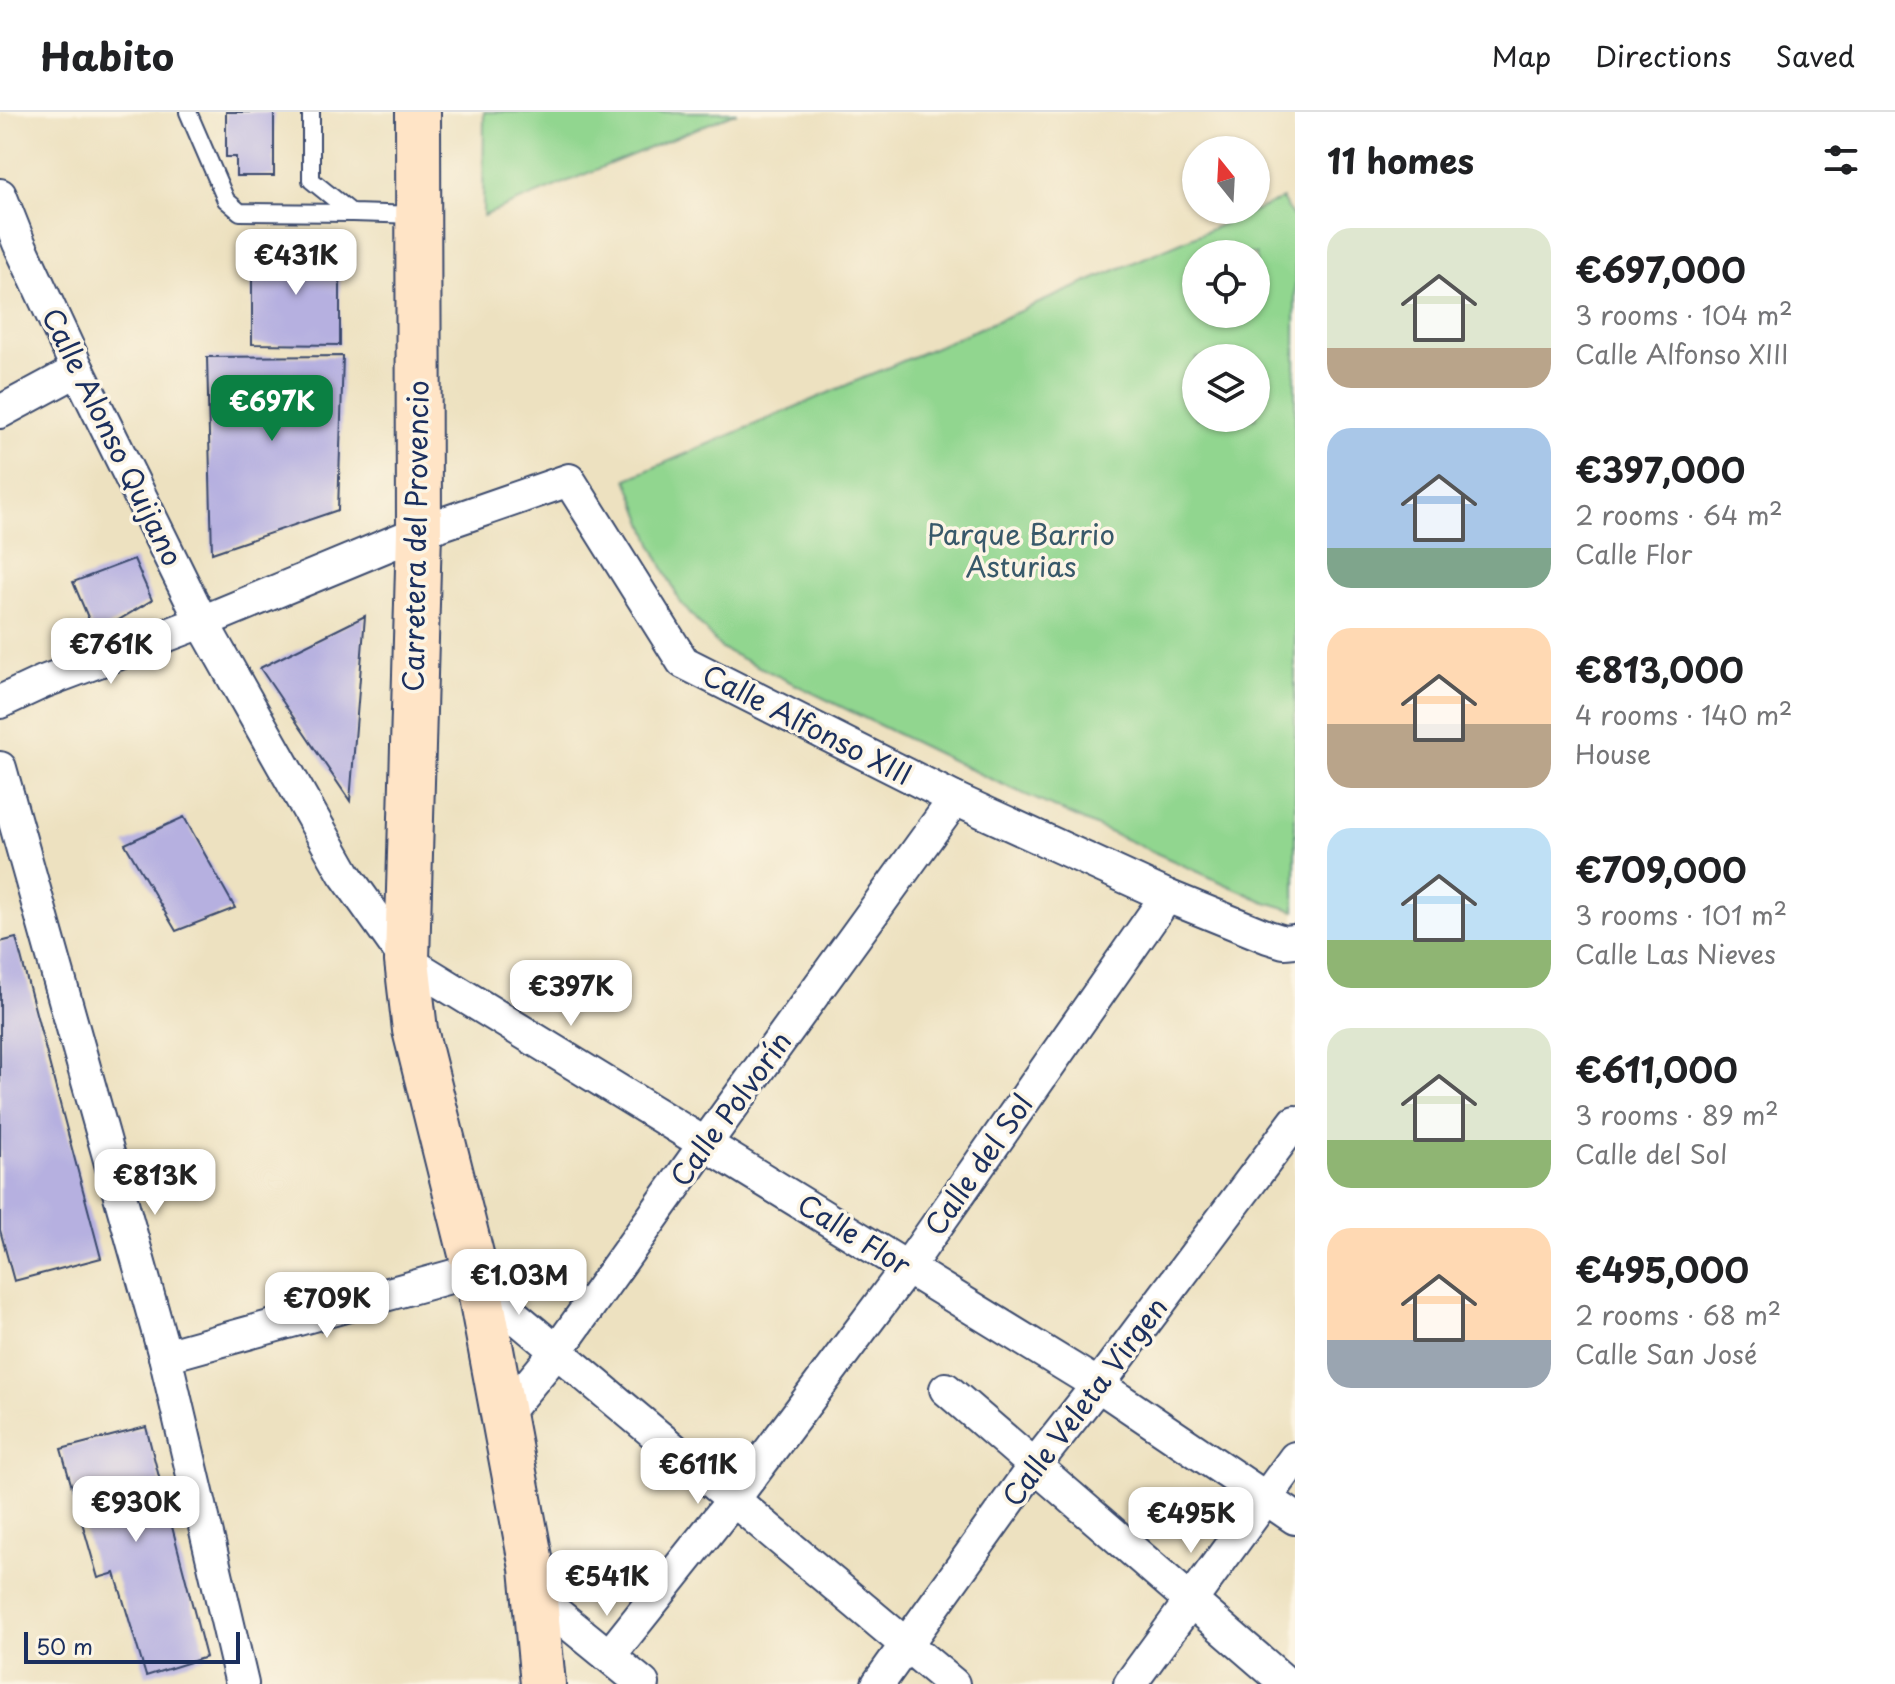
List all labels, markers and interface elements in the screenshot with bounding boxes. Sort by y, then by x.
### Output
text: Habito [40,27,174,84]
text: Map [1492,34,1551,77]
text: Directions [1595,34,1732,77]
text: Saved [1776,34,1855,77]
text: 11 homes [1327,134,1474,186]
north arrow [1182,136,1270,224]
map controls [1182,136,1270,432]
icon: filters [1819,138,1863,182]
pin: €431K [240,229,352,297]
text: €431K [254,235,338,274]
button: locate [1182,240,1270,328]
text: €697,000 [1575,243,1746,295]
icon: home [1391,260,1487,356]
text: 3 rooms · 104 m² [1575,295,1793,334]
street label: Calle Alonso Quijano [32,300,195,573]
text: Calle Alfonso XIII [1575,334,1788,373]
button: layers [1182,344,1270,432]
pin: €697K [216,375,328,443]
street label: Carretera del Provencio [390,380,439,692]
text: €697K [229,381,315,420]
text: €397,000 [1575,443,1745,495]
icon: home [1391,460,1487,556]
text: 2 rooms · 64 m² [1575,495,1783,534]
park label: Parque Barrio Asturias [927,512,1115,587]
text: Calle Flor [1575,534,1692,573]
pin: €761K [55,618,167,686]
text: €761K [69,624,153,663]
text: €813,000 [1575,643,1744,695]
street label: Calle Alfonso XIII [696,652,920,795]
icon: home [1391,660,1487,756]
text: 4 rooms · 140 m² [1575,695,1793,734]
text: House [1575,734,1651,773]
text: €709,000 [1575,843,1747,895]
icon: home [1391,860,1487,956]
text: 3 rooms · 101 m² [1575,895,1787,934]
text: Calle Las Nieves [1575,934,1776,973]
pin: €397K [515,960,627,1028]
text: €397K [528,966,614,1005]
street label: Calle Polvorín [659,1021,801,1195]
text: €611,000 [1575,1043,1738,1095]
icon: home [1391,1060,1487,1156]
street label: Calle del Sol [913,1085,1042,1244]
text: 3 rooms · 89 m² [1575,1095,1779,1134]
text: Calle del Sol [1575,1134,1728,1173]
pin: €813K [99,1149,211,1217]
text: €813K [113,1155,198,1194]
street label: Calle Flor [790,1182,920,1285]
text: €495,000 [1575,1243,1749,1295]
pin: €1.03M [454,1249,584,1317]
text: €1.03M [470,1255,568,1294]
icon: home [1391,1260,1487,1356]
pin: €709K [271,1272,383,1340]
text: €709K [283,1278,371,1317]
street label: Calle Veleta Virgen [991,1287,1177,1515]
text: 2 rooms · 68 m² [1575,1295,1781,1334]
text: Calle San José [1575,1334,1757,1373]
pin: €611K [642,1438,754,1506]
text: €611K [659,1444,737,1483]
pin: €930K [80,1476,192,1544]
text: €930K [90,1482,182,1521]
pin: €495K [1135,1487,1247,1555]
text: €495K [1146,1493,1236,1532]
pin: €541K [551,1550,663,1618]
text: €541K [565,1556,649,1595]
scale bar [24,1628,240,1664]
text: 50 m [36,1629,93,1662]

